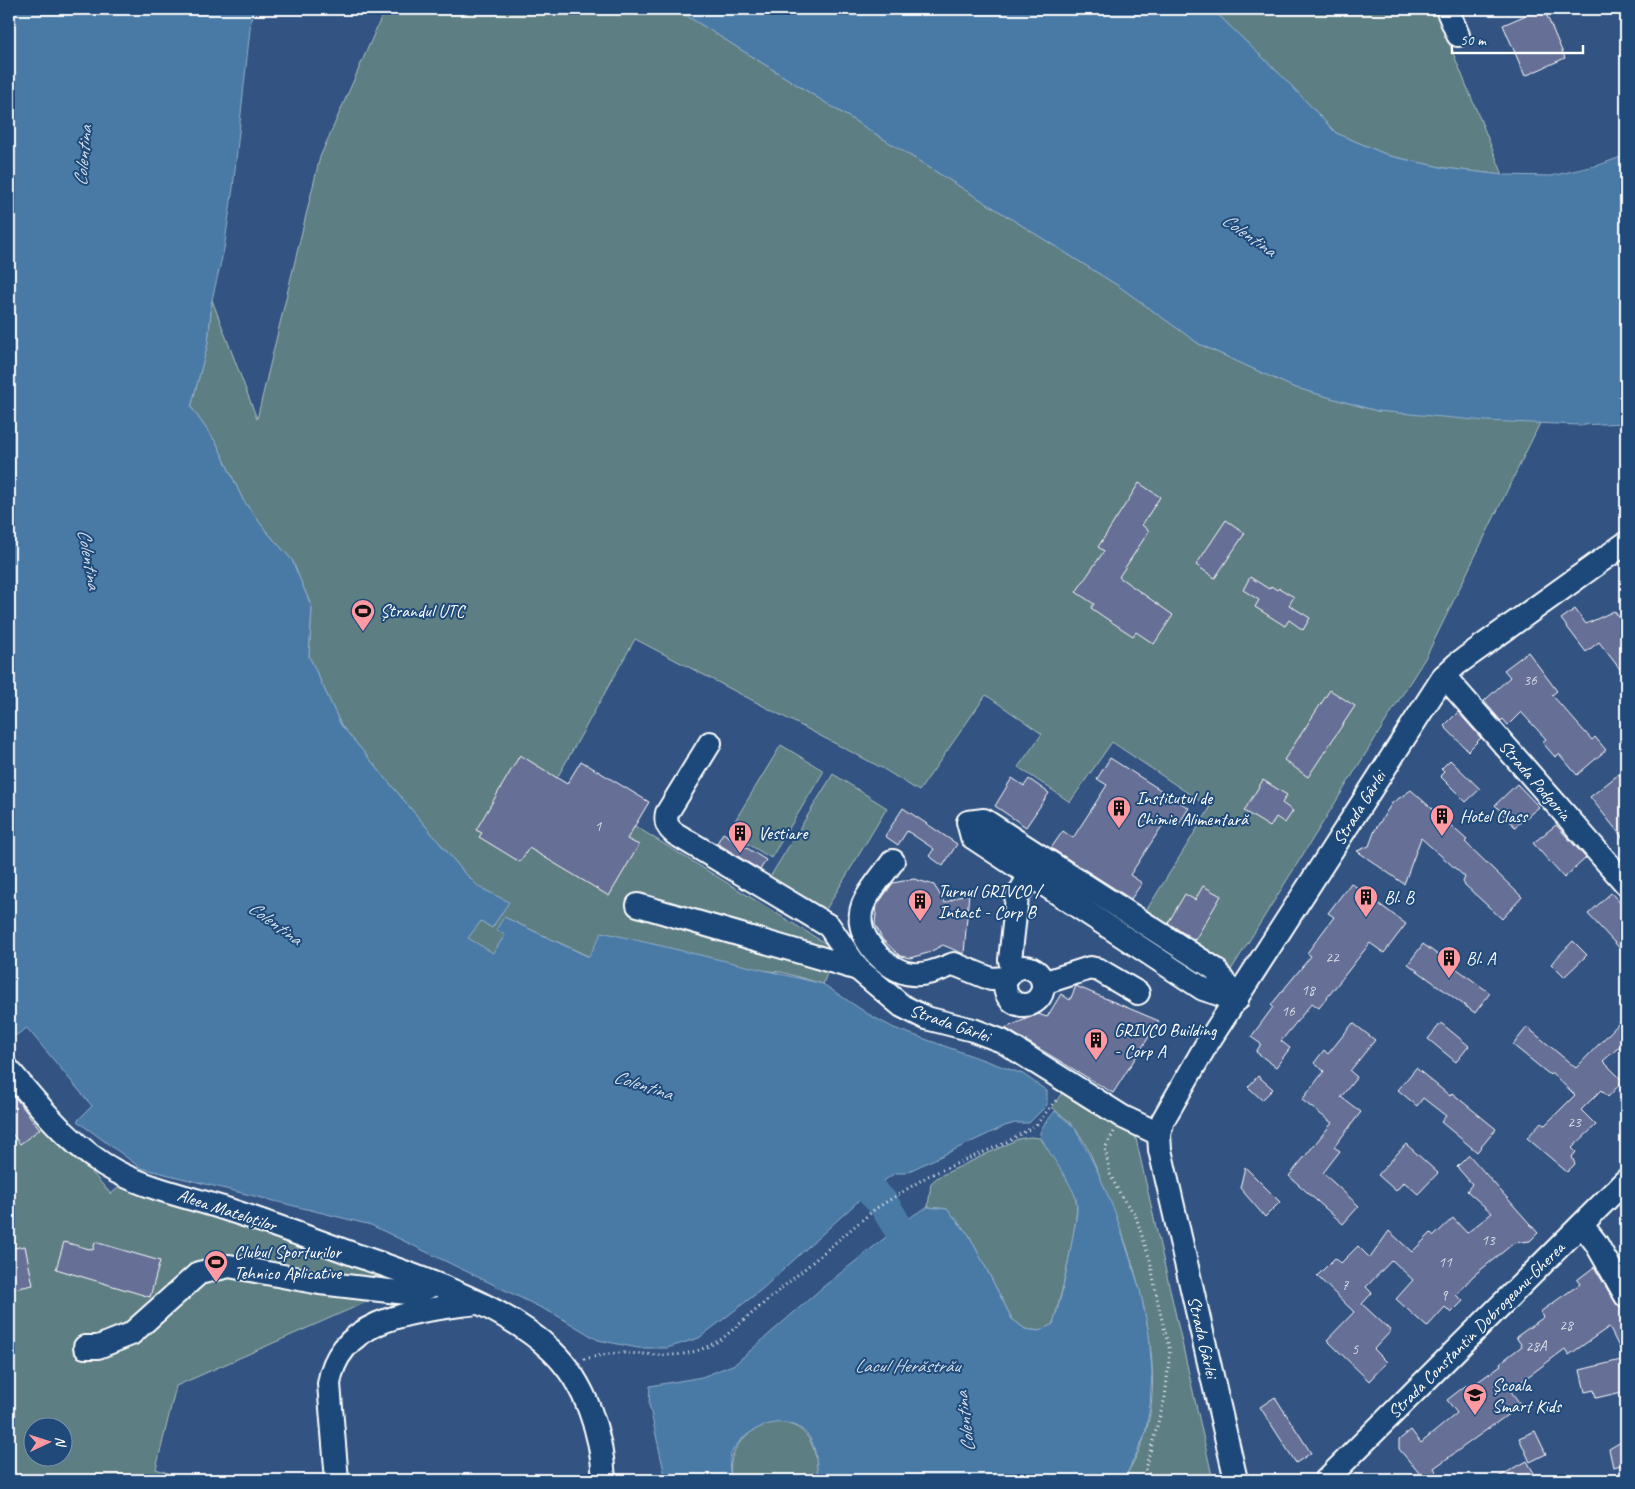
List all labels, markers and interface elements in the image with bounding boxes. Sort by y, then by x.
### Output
scale bar [1452,22,1584,54]
text: 50 m [1460,31,1487,50]
water label: Colentina [68,123,98,187]
water label: Colentina [1217,208,1282,263]
water label: Colentina [72,527,106,592]
sports icon: Ștrandul UTC [350,598,376,632]
place label: Ștrandul UTC [380,600,467,622]
house number: 36 [1523,671,1538,690]
street label: Strada Podgoria [1494,735,1577,826]
street label: Strada Gârlei [1328,765,1392,849]
place label: Institutul de Chimie Alimentară [1136,787,1250,830]
building icon: Institutul de Chimie Alimentară [1106,795,1132,829]
building icon: Hotel Class [1429,803,1455,837]
place label: Hotel Class [1460,805,1529,827]
house number: 1 [595,817,603,836]
building icon: Vestiare [727,820,753,854]
place label: Vestiare [758,822,808,844]
place label: Turnul GRIVCO / Intact - Corp B [938,880,1045,923]
building icon: Bl. B [1353,884,1379,918]
place label: Bl. B [1384,886,1416,908]
building icon: Turnul GRIVCO / Intact - Corp B [907,888,933,922]
water label: Colentina [244,896,308,951]
building icon: Bl. A [1436,945,1462,979]
place label: Bl. A [1466,947,1497,969]
house number: 22 [1325,948,1340,967]
house number: 18 [1301,981,1316,1000]
street label: Strada Gârlei [907,999,996,1048]
house number: 16 [1281,1002,1296,1021]
place label: GRIVCO Building - Corp A [1114,1019,1218,1062]
building icon: GRIVCO Building - Corp A [1083,1027,1109,1061]
water label: Colentina [611,1064,677,1106]
house number: 23 [1567,1113,1582,1132]
street label: Aleea Mateloților [175,1184,281,1237]
house number: 13 [1481,1231,1496,1250]
street label: Strada Constantin Dobrogeanu-Gherea [1383,1236,1570,1423]
place label: Clubul Sporturilor Tehnico Aplicative [234,1241,342,1284]
sports icon: Clubul Sporturilor Tehnico Aplicative [203,1249,229,1283]
house number: 11 [1438,1253,1453,1272]
house number: 7 [1342,1276,1350,1295]
house number: 9 [1441,1286,1449,1305]
street label: Strada Gârlei [1183,1294,1224,1383]
house number: 28 [1559,1316,1574,1335]
house number: 28A [1525,1337,1548,1356]
house number: 5 [1352,1340,1360,1359]
water label: Lacul Herăstrău [855,1354,962,1378]
place label: Școala Smart Kids [1492,1374,1563,1417]
school or university icon: Școala Smart Kids [1462,1382,1488,1416]
water label: Colentina [949,1389,981,1453]
north arrow [22,1416,72,1466]
text: N [52,1436,69,1448]

